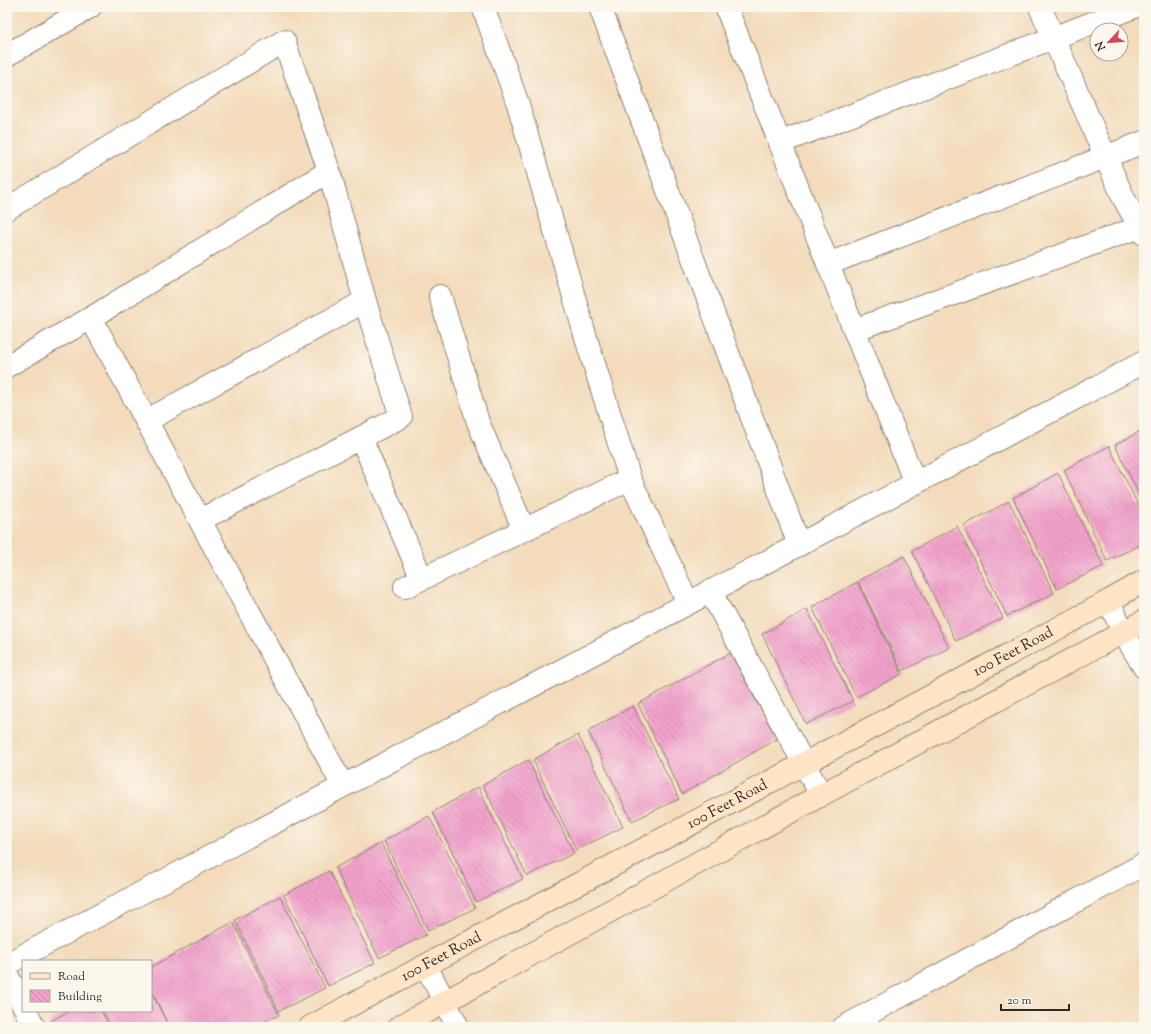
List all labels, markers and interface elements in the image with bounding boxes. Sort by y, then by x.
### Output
north arrow [1089,22,1129,62]
text: N [1092,38,1110,54]
street label: 100 Feet Road [969,622,1058,682]
street label: 100 Feet Road [684,774,772,834]
street label: 100 Feet Road [398,927,486,987]
legend [22,960,152,1012]
text: Road [58,968,85,986]
scale bar [1001,986,1069,1012]
text: Building [58,988,102,1006]
text: 20 m [1007,992,1032,1010]

